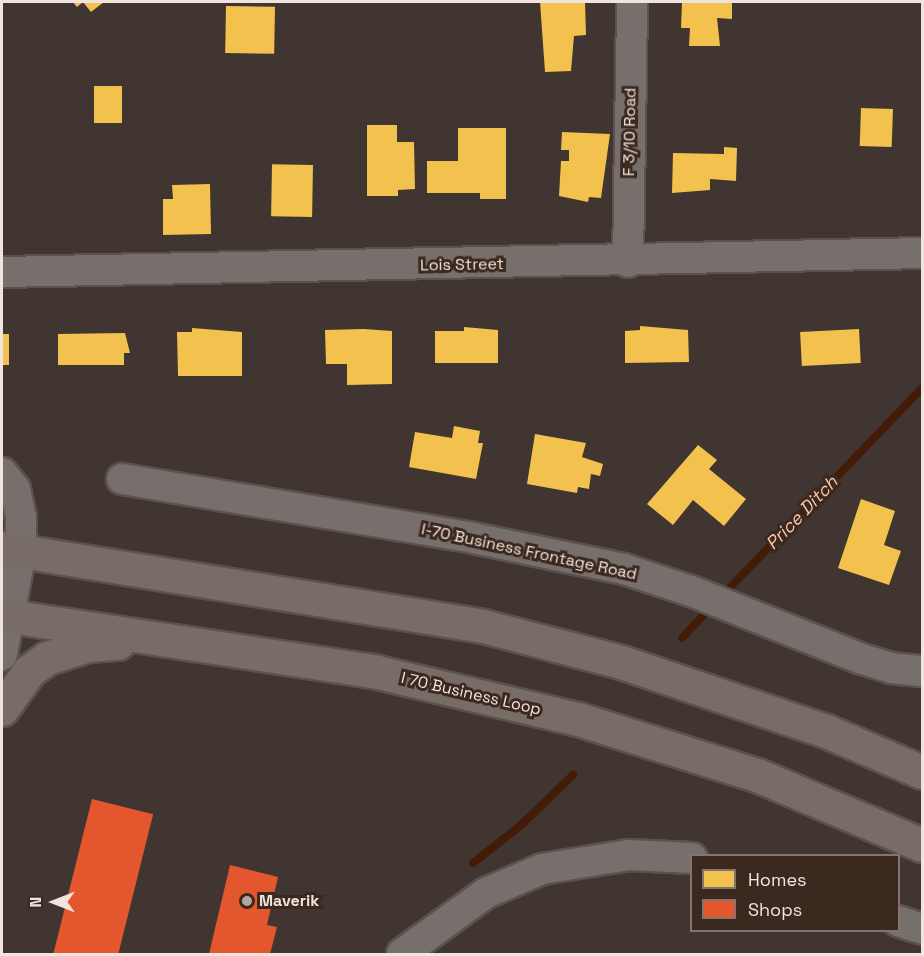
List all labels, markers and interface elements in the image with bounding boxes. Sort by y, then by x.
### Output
street label: F 3/10 Road [620,88,640,176]
street label: Lois Street [420,255,504,275]
water label: Price Ditch [762,472,842,554]
street label: I-70 Business Frontage Road [420,520,638,584]
street label: I 70 Business Loop [399,669,543,719]
legend [690,854,900,932]
text: Homes [748,868,807,891]
north arrow [24,872,84,932]
place label: Maverik [259,891,319,911]
marker: Maverik [240,894,254,908]
text: N [25,897,46,907]
text: Shops [748,898,802,921]

